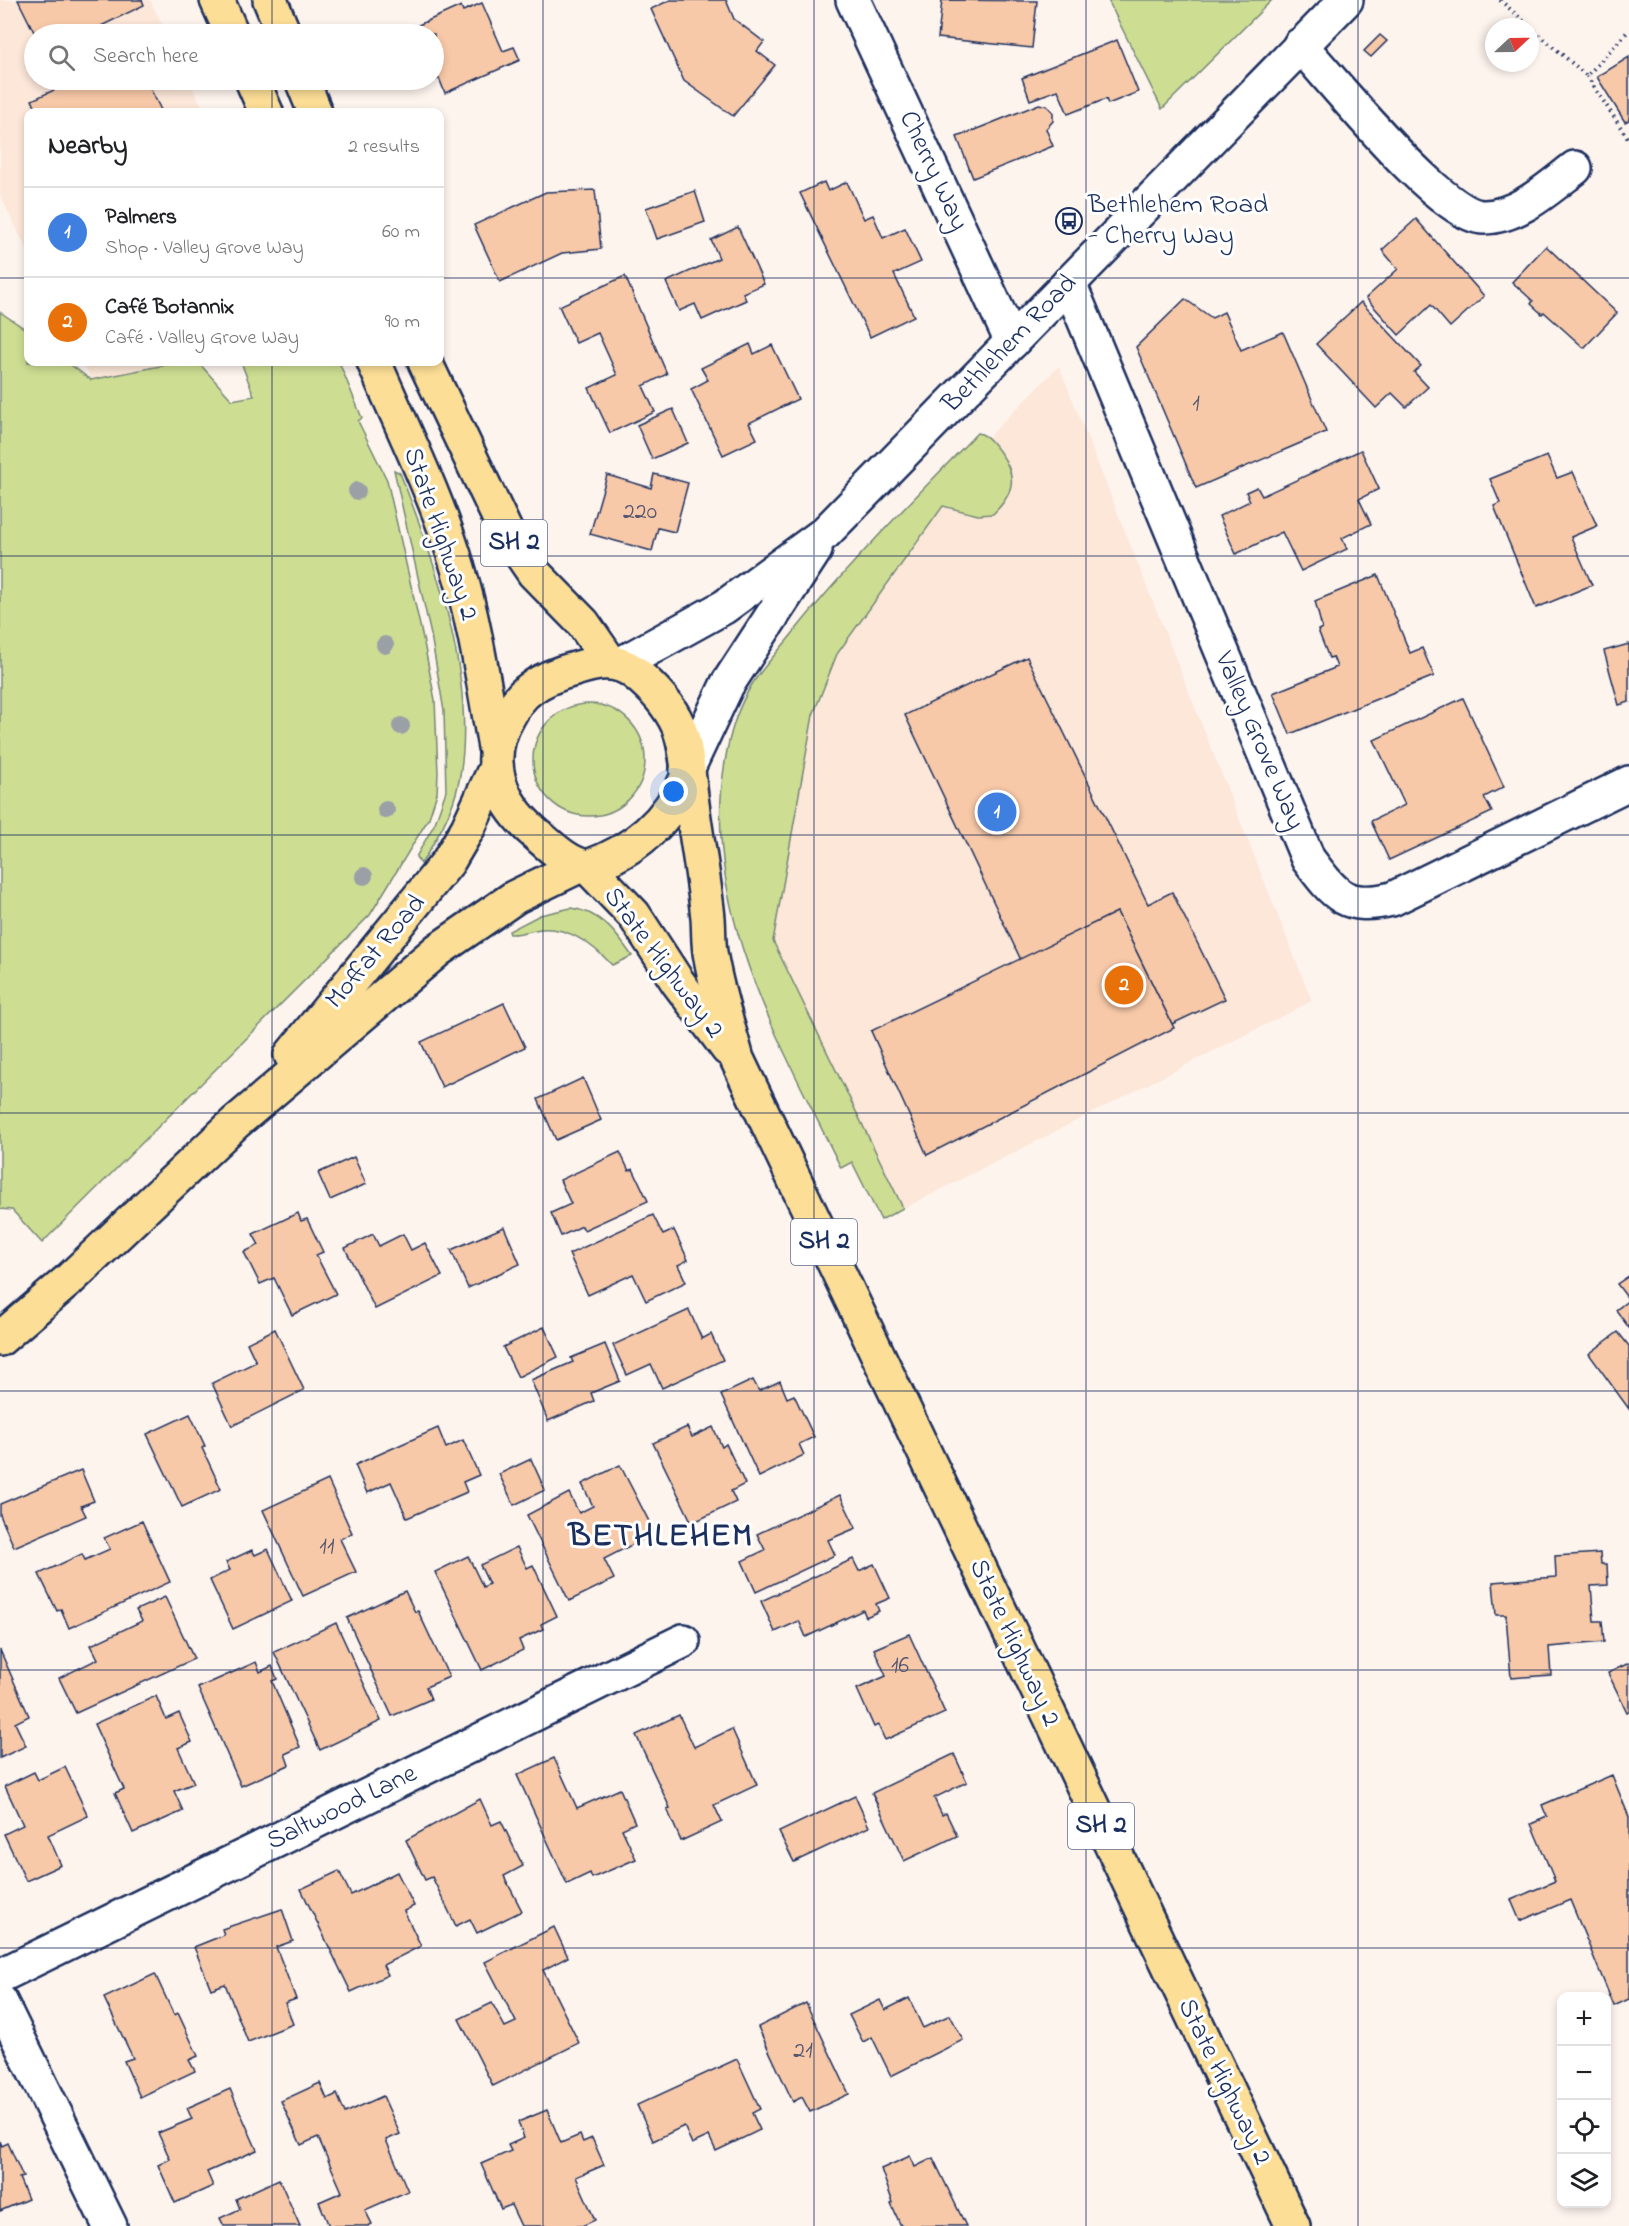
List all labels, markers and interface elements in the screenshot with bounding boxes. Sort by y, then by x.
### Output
north arrow [1485,18,1539,72]
search box [24,24,444,90]
icon: search [45,41,78,74]
text: Search here [93,41,198,73]
street label: Cherry Way [888,104,978,238]
text: Nearby [48,128,127,166]
text: 2 results [348,133,420,162]
place label: Bethlehem Road - Cherry Way [1087,186,1268,256]
text: Palmers [105,202,177,234]
bus stop icon: Bethlehem Road - Cherry Way [1054,206,1084,236]
text: 1 [64,218,71,247]
text: 60 m [382,218,420,247]
text: Shop · Valley Grove Way [105,234,304,263]
street label: Bethlehem Road [933,266,1087,423]
text: Café Botannix [105,292,234,324]
text: 2 [63,308,72,337]
text: 90 m [385,308,420,337]
text: Café · Valley Grove Way [105,324,299,353]
house number: 1 [1192,387,1200,422]
street label: State Highway 2 [392,442,488,626]
house number: 220 [623,495,657,530]
road number: SH 2 [481,520,547,566]
street label: Valley Grove Way [1204,645,1314,836]
your location [659,777,688,806]
pin: 1 [978,790,1016,834]
street label: State Highway 2 [593,879,733,1047]
street label: Moffat Road [316,886,436,1018]
pin: 2 [1104,962,1144,1008]
road number: SH 2 [791,1219,857,1265]
district label: BETHLEHEM [566,1513,754,1561]
house number: 11 [319,1530,335,1565]
street label: State Highway 2 [958,1553,1070,1733]
house number: 16 [891,1649,910,1684]
street label: Saltwood Lane [260,1754,425,1861]
road number: SH 2 [1068,1803,1134,1849]
street label: State Highway 2 [1167,1992,1281,2172]
map controls [1557,1992,1611,2208]
button: + [1557,1992,1611,2046]
house number: 21 [793,2034,813,2069]
button: − [1557,2046,1611,2100]
button: locate [1557,2100,1611,2154]
button: layers [1557,2154,1611,2208]

